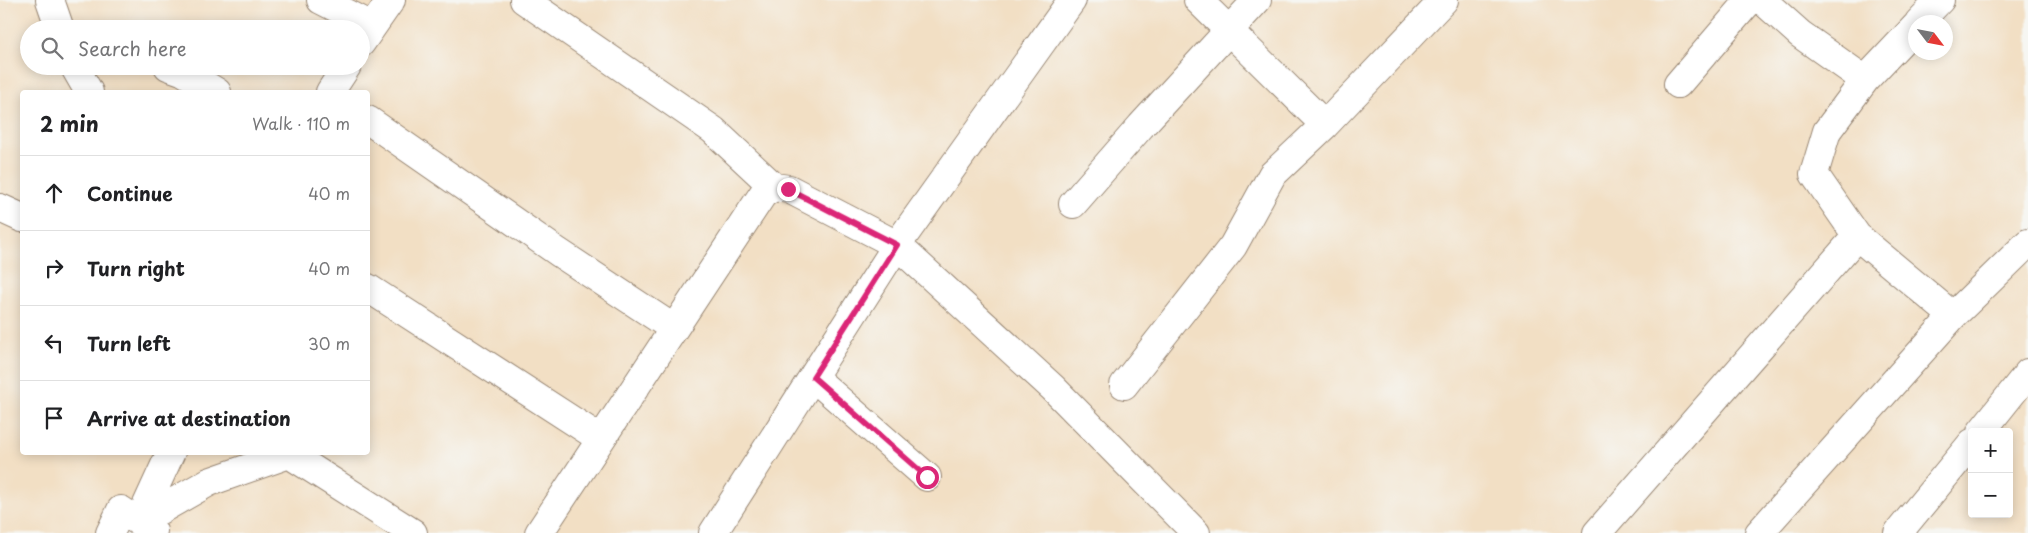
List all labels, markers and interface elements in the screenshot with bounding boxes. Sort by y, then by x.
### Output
north arrow [1908,15,1953,60]
search box [20,20,370,75]
icon: search [38,34,66,62]
text: Search here [78,34,187,62]
text: 2 min [40,107,99,139]
text: Walk · 110 m [252,111,350,135]
route end [777,178,800,201]
icon: ahead [40,179,68,207]
text: Continue [87,179,173,207]
text: 40 m [308,181,350,205]
icon: right [40,254,68,282]
text: Turn right [87,254,185,282]
text: 40 m [308,256,350,280]
icon: left [40,329,68,357]
text: Turn left [87,329,171,357]
text: 30 m [308,331,350,355]
icon: arrive [40,404,68,432]
text: Arrive at destination [87,404,291,432]
map controls [1968,428,2013,518]
button: + [1968,428,2013,473]
route start [916,466,939,489]
button: − [1968,473,2013,518]

